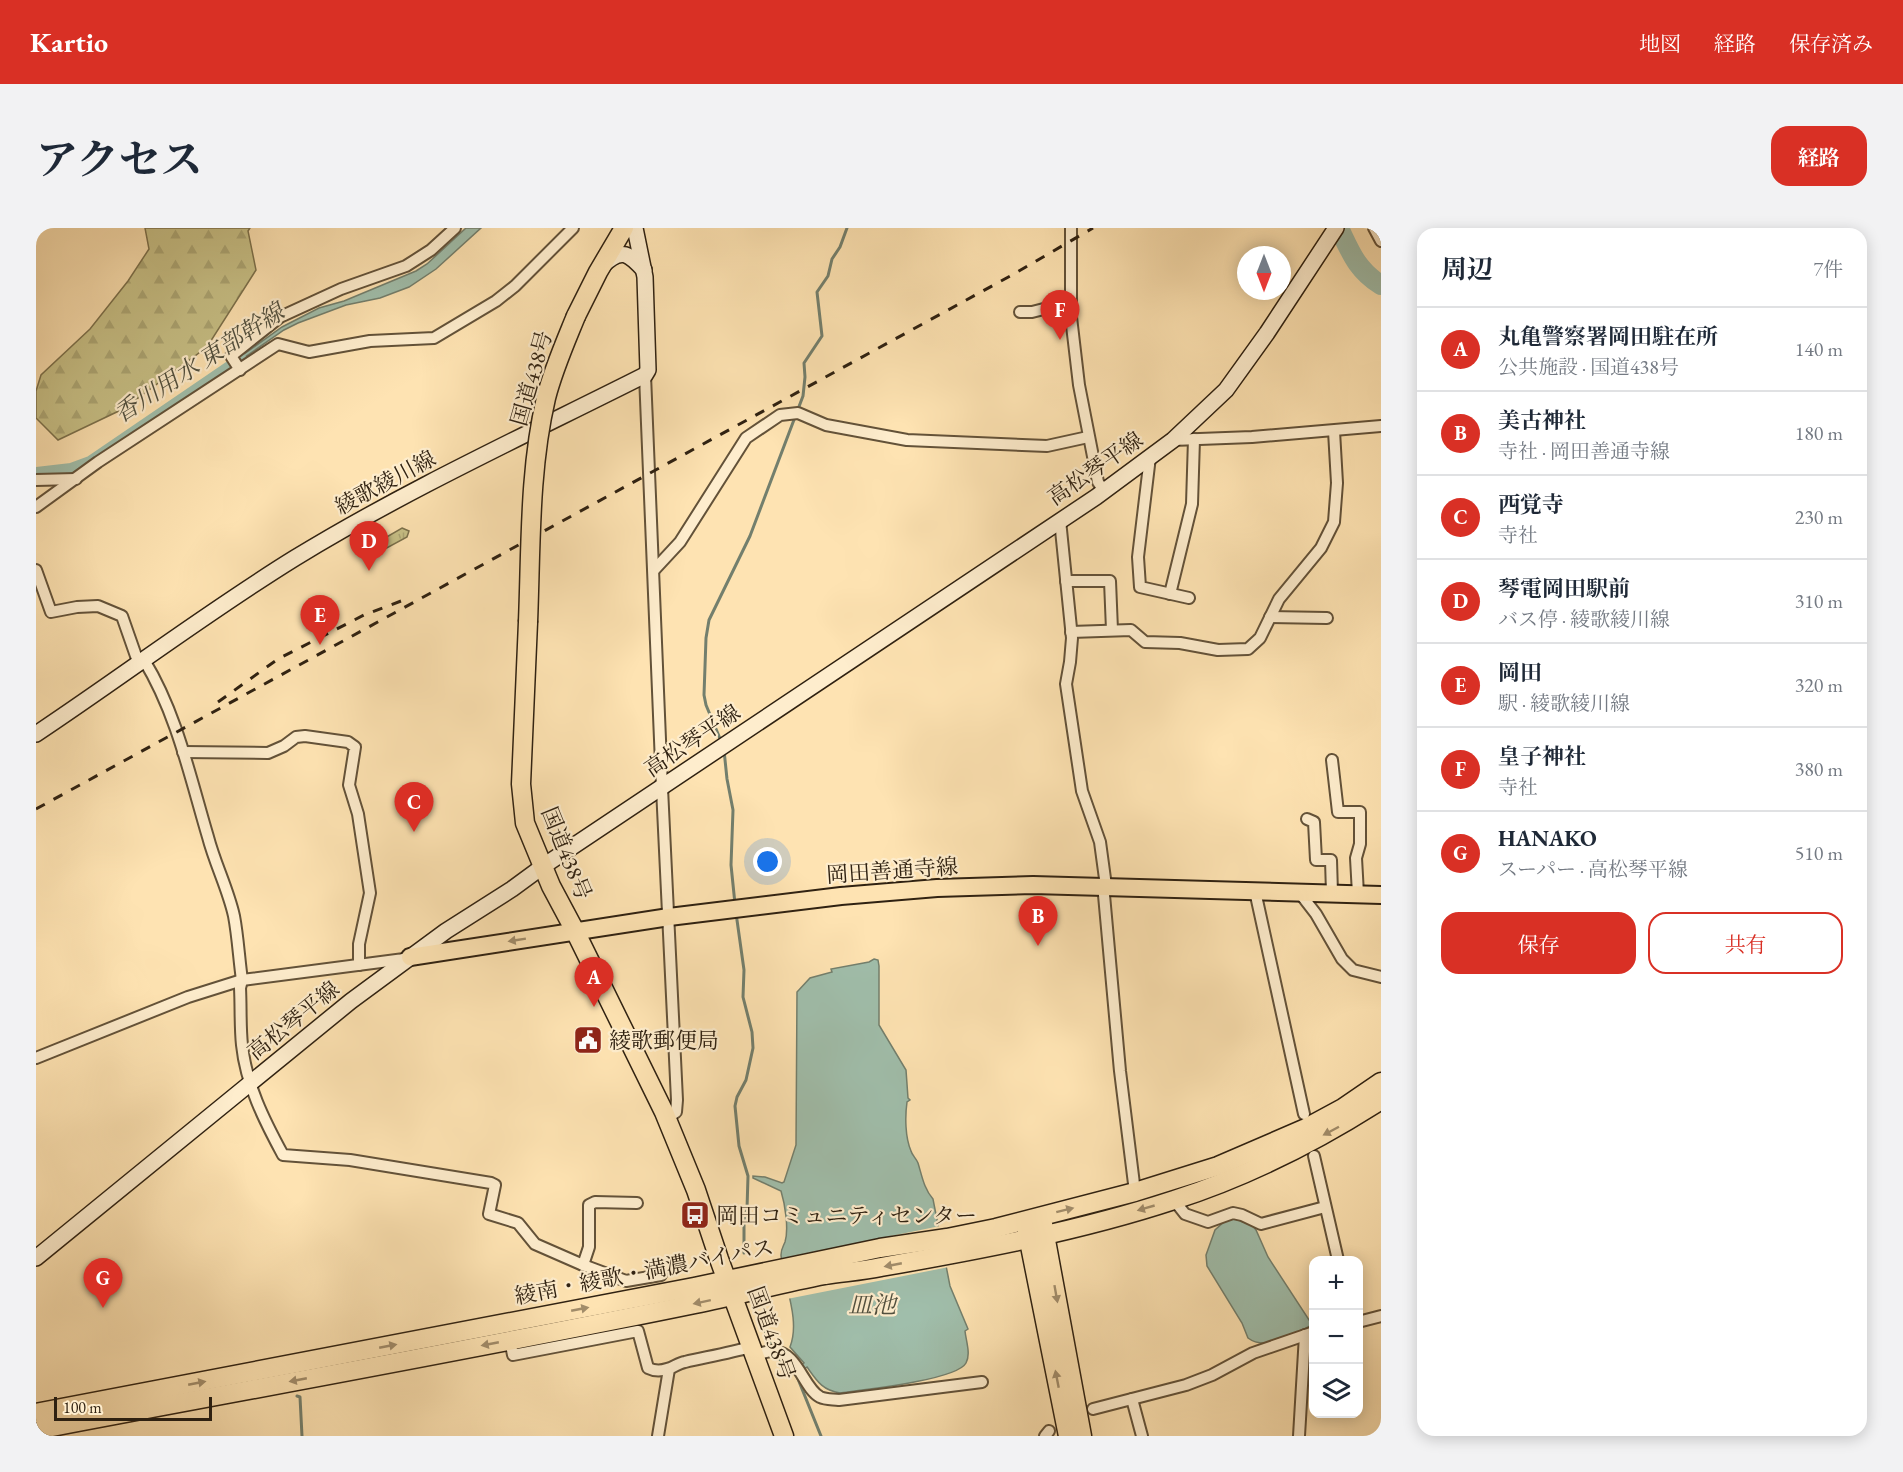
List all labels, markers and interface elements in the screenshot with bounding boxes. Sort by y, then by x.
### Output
text: Kartio [30,24,108,60]
text: 地図 [1639,30,1681,57]
text: 経路 [1714,30,1756,57]
text: 保存済み [1789,30,1873,57]
button: 経路 [1771,126,1867,186]
text: アクセス [36,132,203,187]
north arrow [1237,246,1291,300]
text: 周辺 [1441,252,1493,286]
text: 7件 [1813,256,1843,282]
pin: F [1040,291,1080,340]
water label: 香川用水 東部幹線 [108,294,292,429]
text: 丸亀警察署岡田駐在所 [1498,322,1718,351]
street label: 国道438号 [504,327,559,429]
text: A [1453,336,1468,362]
text: 140 m [1795,336,1843,362]
text: 公共施設 · 国道438号 [1498,354,1679,380]
text: 美古神社 [1498,406,1586,435]
text: B [1454,420,1467,446]
text: 180 m [1795,420,1843,446]
street label: 高松琴平線 [1042,425,1149,512]
text: 寺社 · 岡田善通寺線 [1498,438,1670,464]
street label: 綾歌綾川線 [330,444,441,521]
text: 西覚寺 [1498,490,1564,519]
text: C [1453,504,1468,530]
text: 230 m [1795,504,1843,530]
pin: D [350,522,388,571]
text: 寺社 [1498,522,1538,548]
text: 琴電岡田駅前 [1498,574,1630,603]
text: D [1453,588,1468,614]
text: 310 m [1795,588,1843,614]
pin: E [300,596,340,645]
text: バス停 · 綾歌綾川線 [1498,606,1670,632]
text: 岡田 [1498,658,1542,687]
text: E [1455,672,1466,698]
text: 320 m [1795,672,1843,698]
text: 駅 · 綾歌綾川線 [1498,690,1630,716]
street label: 高松琴平線 [639,698,746,783]
text: 皇子神社 [1498,742,1586,771]
text: F [1455,756,1466,782]
text: 380 m [1795,756,1843,782]
text: 寺社 [1498,774,1538,800]
pin: C [394,782,434,832]
street label: 国道438号 [535,802,598,904]
text: HANAKO [1498,824,1597,853]
text: G [1453,840,1468,866]
text: 510 m [1795,840,1843,866]
your location [753,847,782,876]
street label: 岡田善通寺線 [825,851,959,890]
text: スーパー · 高松琴平線 [1498,856,1688,882]
pin: B [1018,896,1058,946]
button: 保存 [1441,912,1636,974]
button: 共有 [1648,912,1843,974]
one-way arrow [508,936,527,945]
pin: A [574,958,614,1007]
street label: 高松琴平線 [241,975,345,1066]
public building icon: 綾歌郵便局 [572,1024,604,1056]
place label: 綾歌郵便局 [609,1026,719,1055]
one-way arrow [1322,1125,1340,1135]
bus stop icon: 岡田コミュニティセンター [679,1199,711,1231]
place label: 岡田コミュニティセンター [716,1201,977,1230]
one-way arrow [1056,1204,1074,1214]
one-way arrow [1137,1204,1155,1213]
street label: 綾南・綾歌・満濃バイパス [512,1232,776,1311]
map controls [1309,1256,1363,1418]
button: + [1309,1256,1363,1310]
pin: G [84,1258,122,1308]
one-way arrow [883,1261,902,1270]
street label: 国道438号 [741,1282,802,1384]
one-way arrow [1052,1285,1061,1304]
water label: 皿池 [848,1289,899,1320]
one-way arrow [693,1298,711,1308]
one-way arrow [570,1304,589,1313]
button: − [1309,1310,1363,1364]
one-way arrow [480,1340,499,1349]
one-way arrow [379,1341,398,1350]
button: layers [1309,1364,1363,1418]
one-way arrow [1052,1369,1061,1388]
one-way arrow [289,1376,308,1385]
one-way arrow [187,1378,206,1387]
scale bar [54,1394,212,1422]
text: 100 m [63,1397,102,1418]

